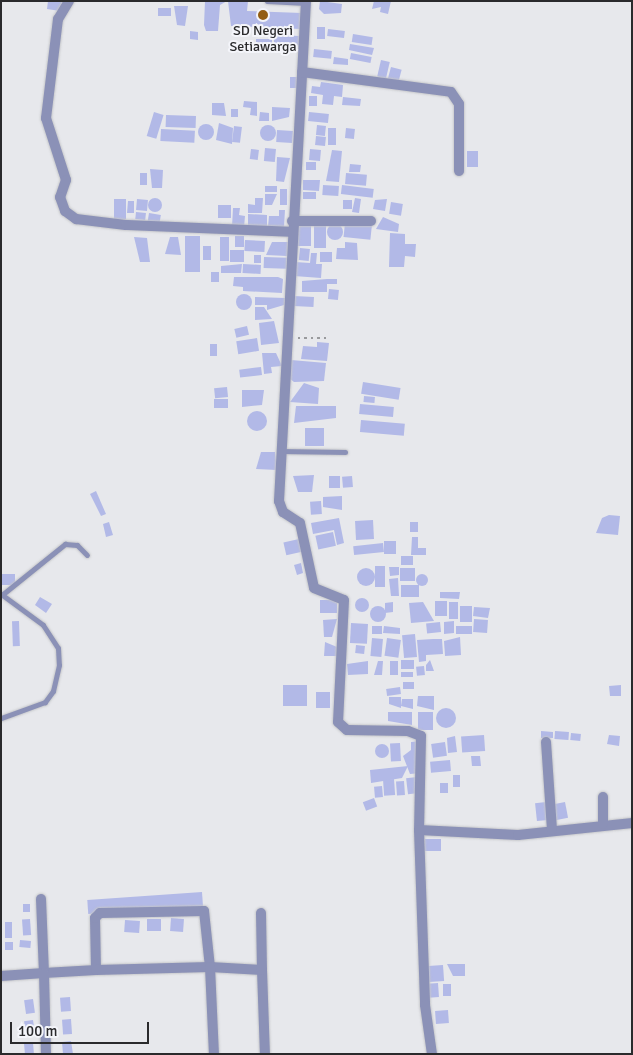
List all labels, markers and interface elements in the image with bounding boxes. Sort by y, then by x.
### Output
marker: SD Negeri Setiawarga [257,9,269,21]
place label: SD Negeri Setiawarga [229,23,297,56]
scale bar [12,1012,151,1044]
text: 100 m [18,1022,58,1040]

